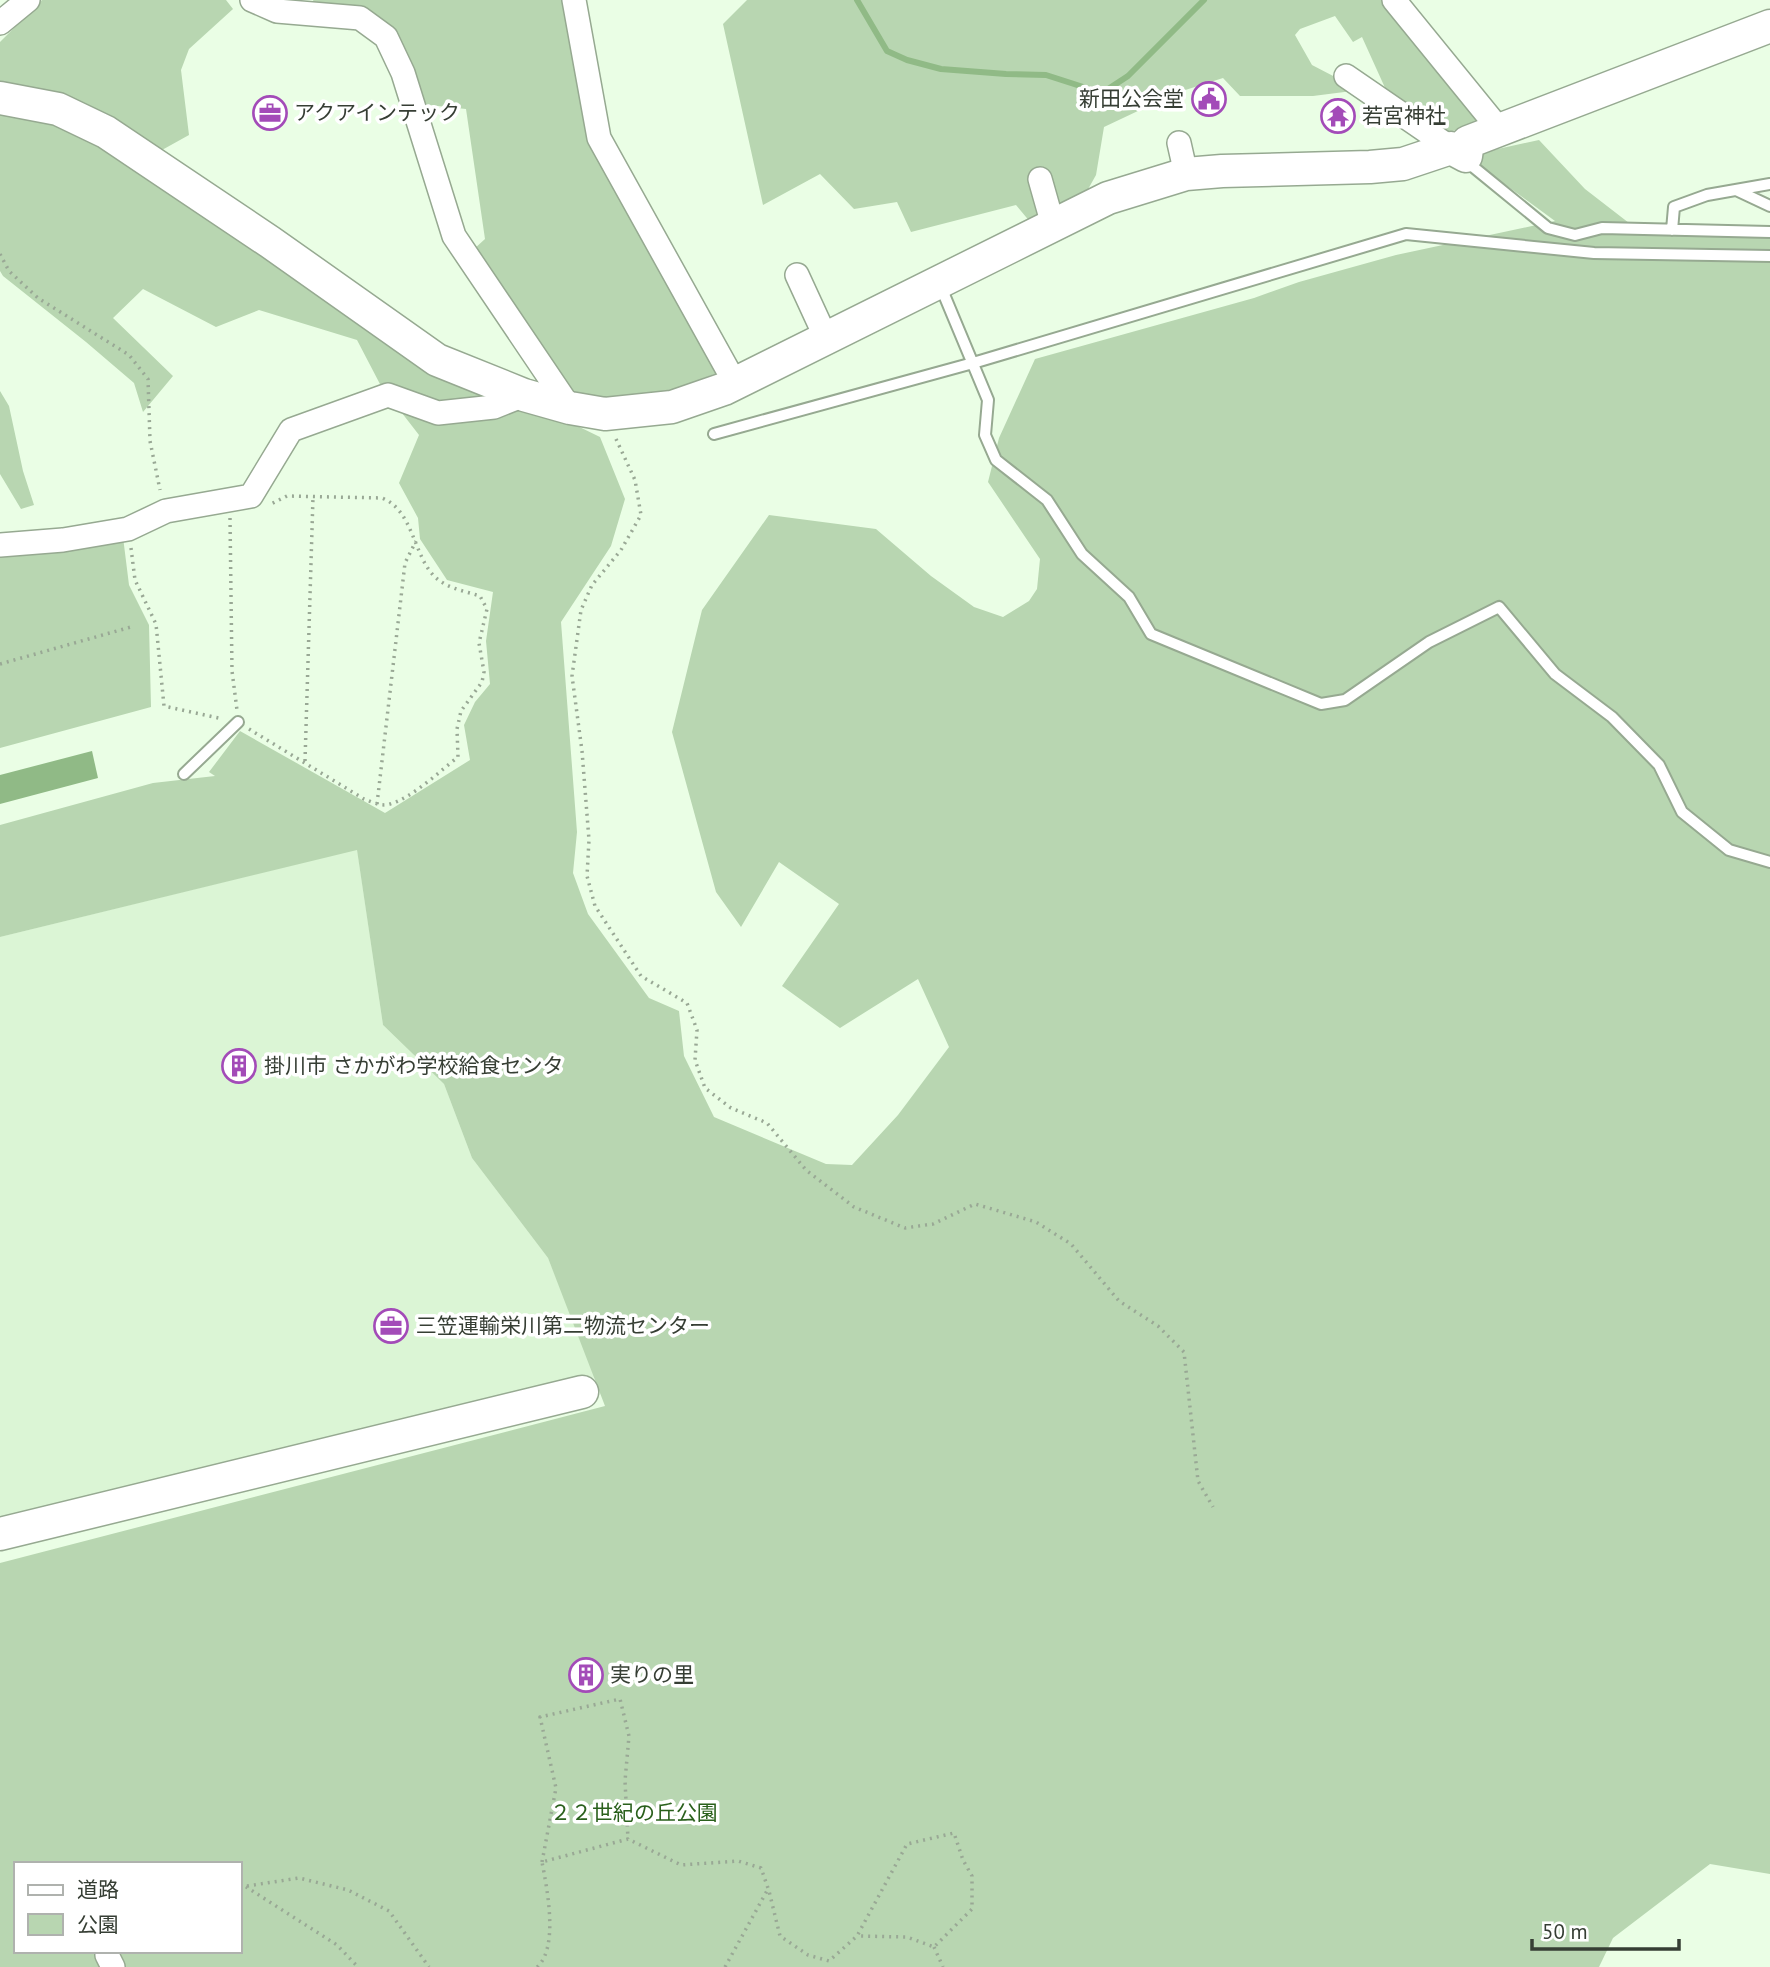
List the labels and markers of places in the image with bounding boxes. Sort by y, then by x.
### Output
public building icon: 新田公会堂 [1190,80,1228,118]
place label: 新田公会堂 [1079,85,1184,112]
office icon: アクアインテック [251,94,289,132]
temple icon: 若宮神社 [1319,97,1357,135]
place label: アクアインテック [294,99,460,126]
place label: 若宮神社 [1362,102,1446,129]
building icon: 掛川市 さかがわ学校給食センタ [220,1047,258,1085]
place label: 掛川市 さかがわ学校給食センタ [264,1052,564,1079]
office icon: 三笠運輸栄川第二物流センター [372,1307,410,1345]
place label: 三笠運輸栄川第二物流センター [416,1312,710,1339]
building icon: 実りの里 [567,1656,605,1694]
place label: 実りの里 [610,1661,694,1688]

